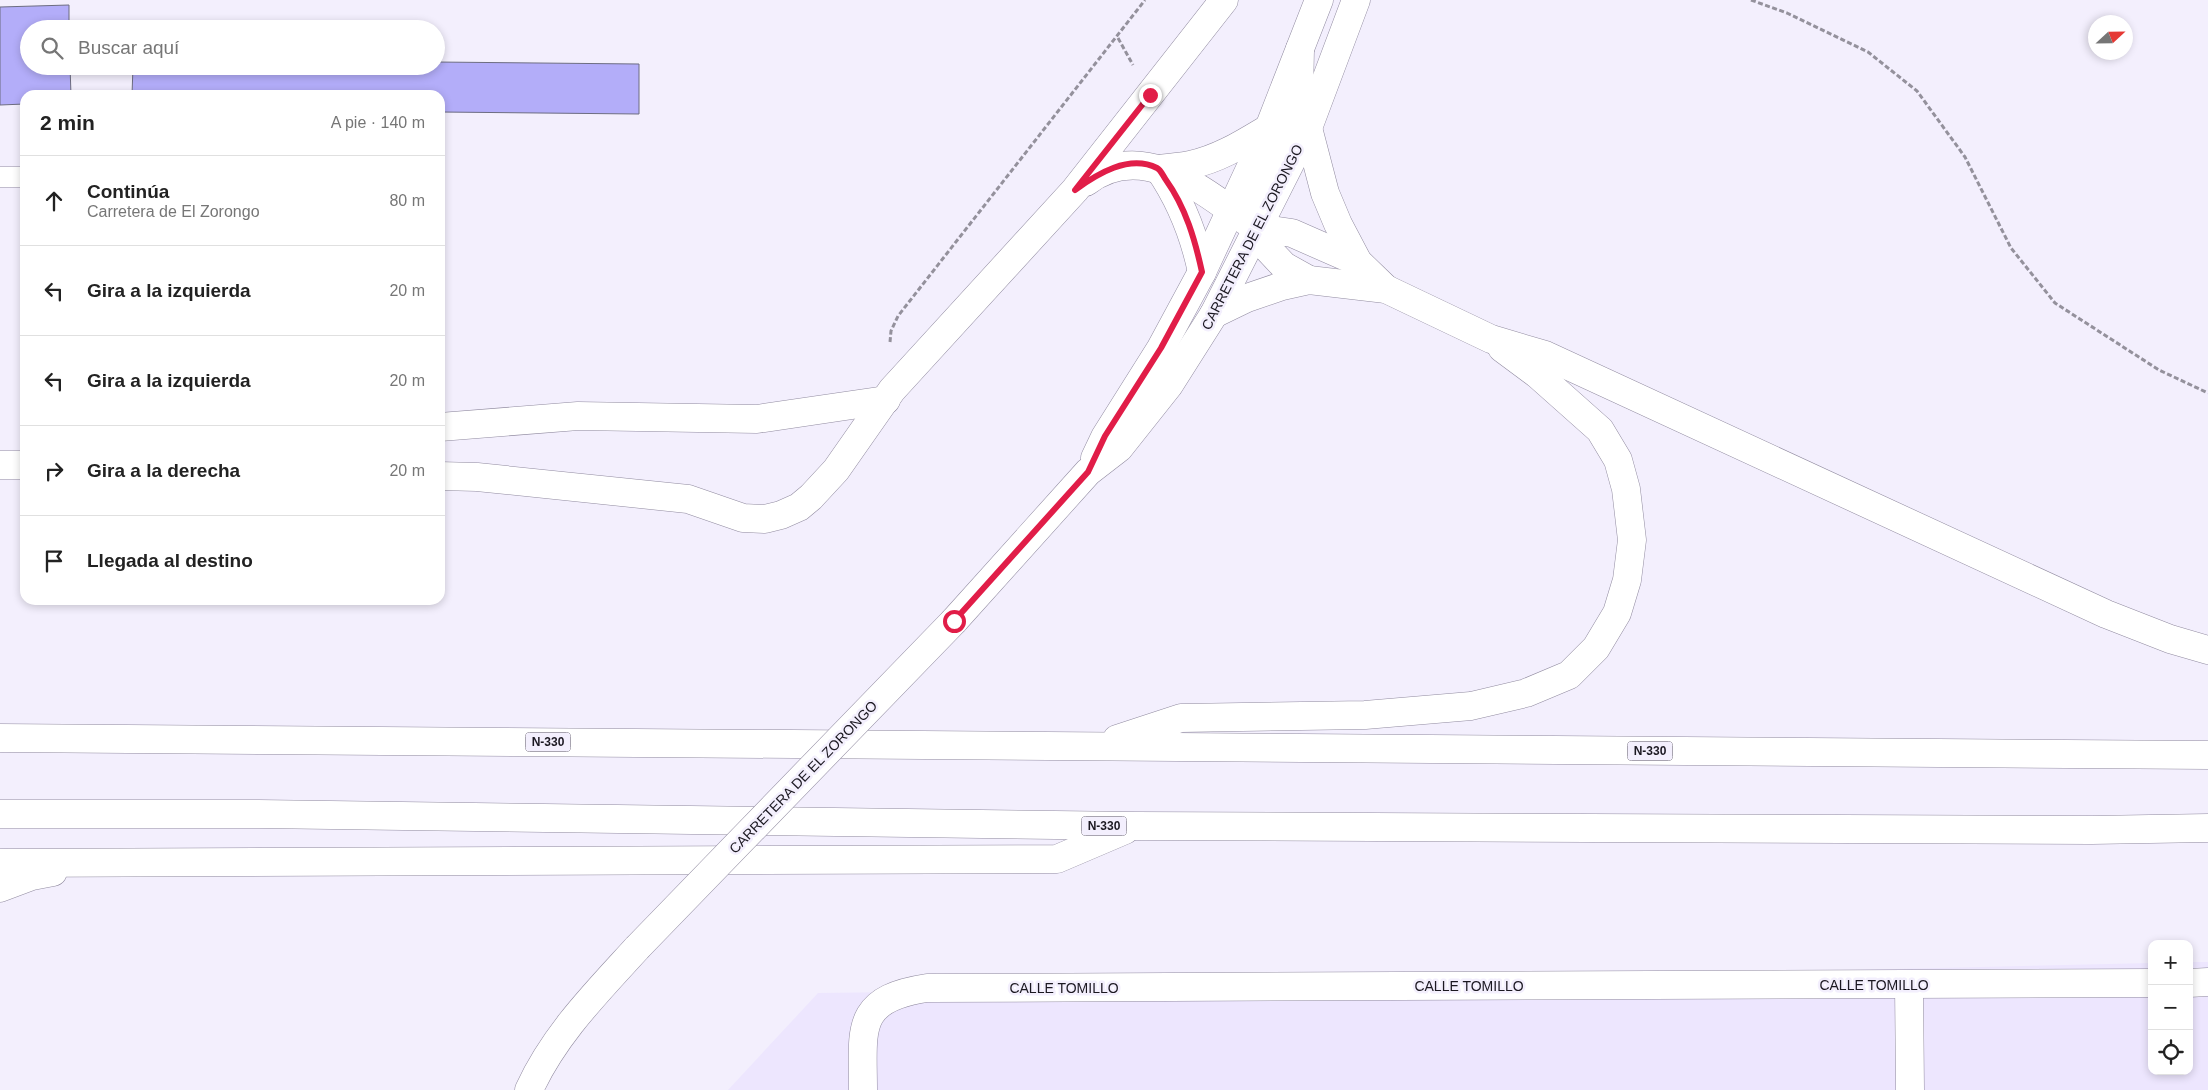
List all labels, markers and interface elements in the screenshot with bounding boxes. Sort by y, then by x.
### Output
north arrow [2088,15,2133,60]
search box [20,20,445,75]
icon: search [38,34,66,62]
text: Buscar aquí [78,37,179,58]
route end [1139,84,1162,107]
text: 2 min [40,111,95,134]
text: A pie · 140 m [331,114,425,131]
street label: CARRETERA DE EL ZORONGO [1198,142,1306,332]
text: Continúa [87,181,169,202]
icon: ahead [40,187,68,215]
text: 80 m [389,192,425,209]
text: Carretera de El Zorongo [87,203,260,220]
icon: left [40,277,68,305]
text: Gira a la izquierda [87,280,251,301]
text: 20 m [389,282,425,299]
icon: left [40,367,68,395]
text: Gira a la izquierda [87,370,251,391]
text: 20 m [389,372,425,389]
icon: right [40,457,68,485]
text: Gira a la derecha [87,460,240,481]
text: 20 m [389,462,425,479]
icon: arrive [40,547,68,575]
text: Llegada al destino [87,550,253,571]
route start [943,610,966,633]
street label: CARRETERA DE EL ZORONGO [726,697,880,857]
road number: N-330 [526,732,570,752]
road number: N-330 [1628,741,1672,760]
road number: N-330 [1082,816,1126,836]
map controls [2148,940,2193,1075]
button: + [2148,940,2193,985]
street label: CALLE TOMILLO [1819,977,1929,993]
street label: CALLE TOMILLO [1414,978,1524,994]
street label: CALLE TOMILLO [1009,980,1119,996]
button: − [2148,985,2193,1030]
button: locate [2148,1030,2193,1075]

